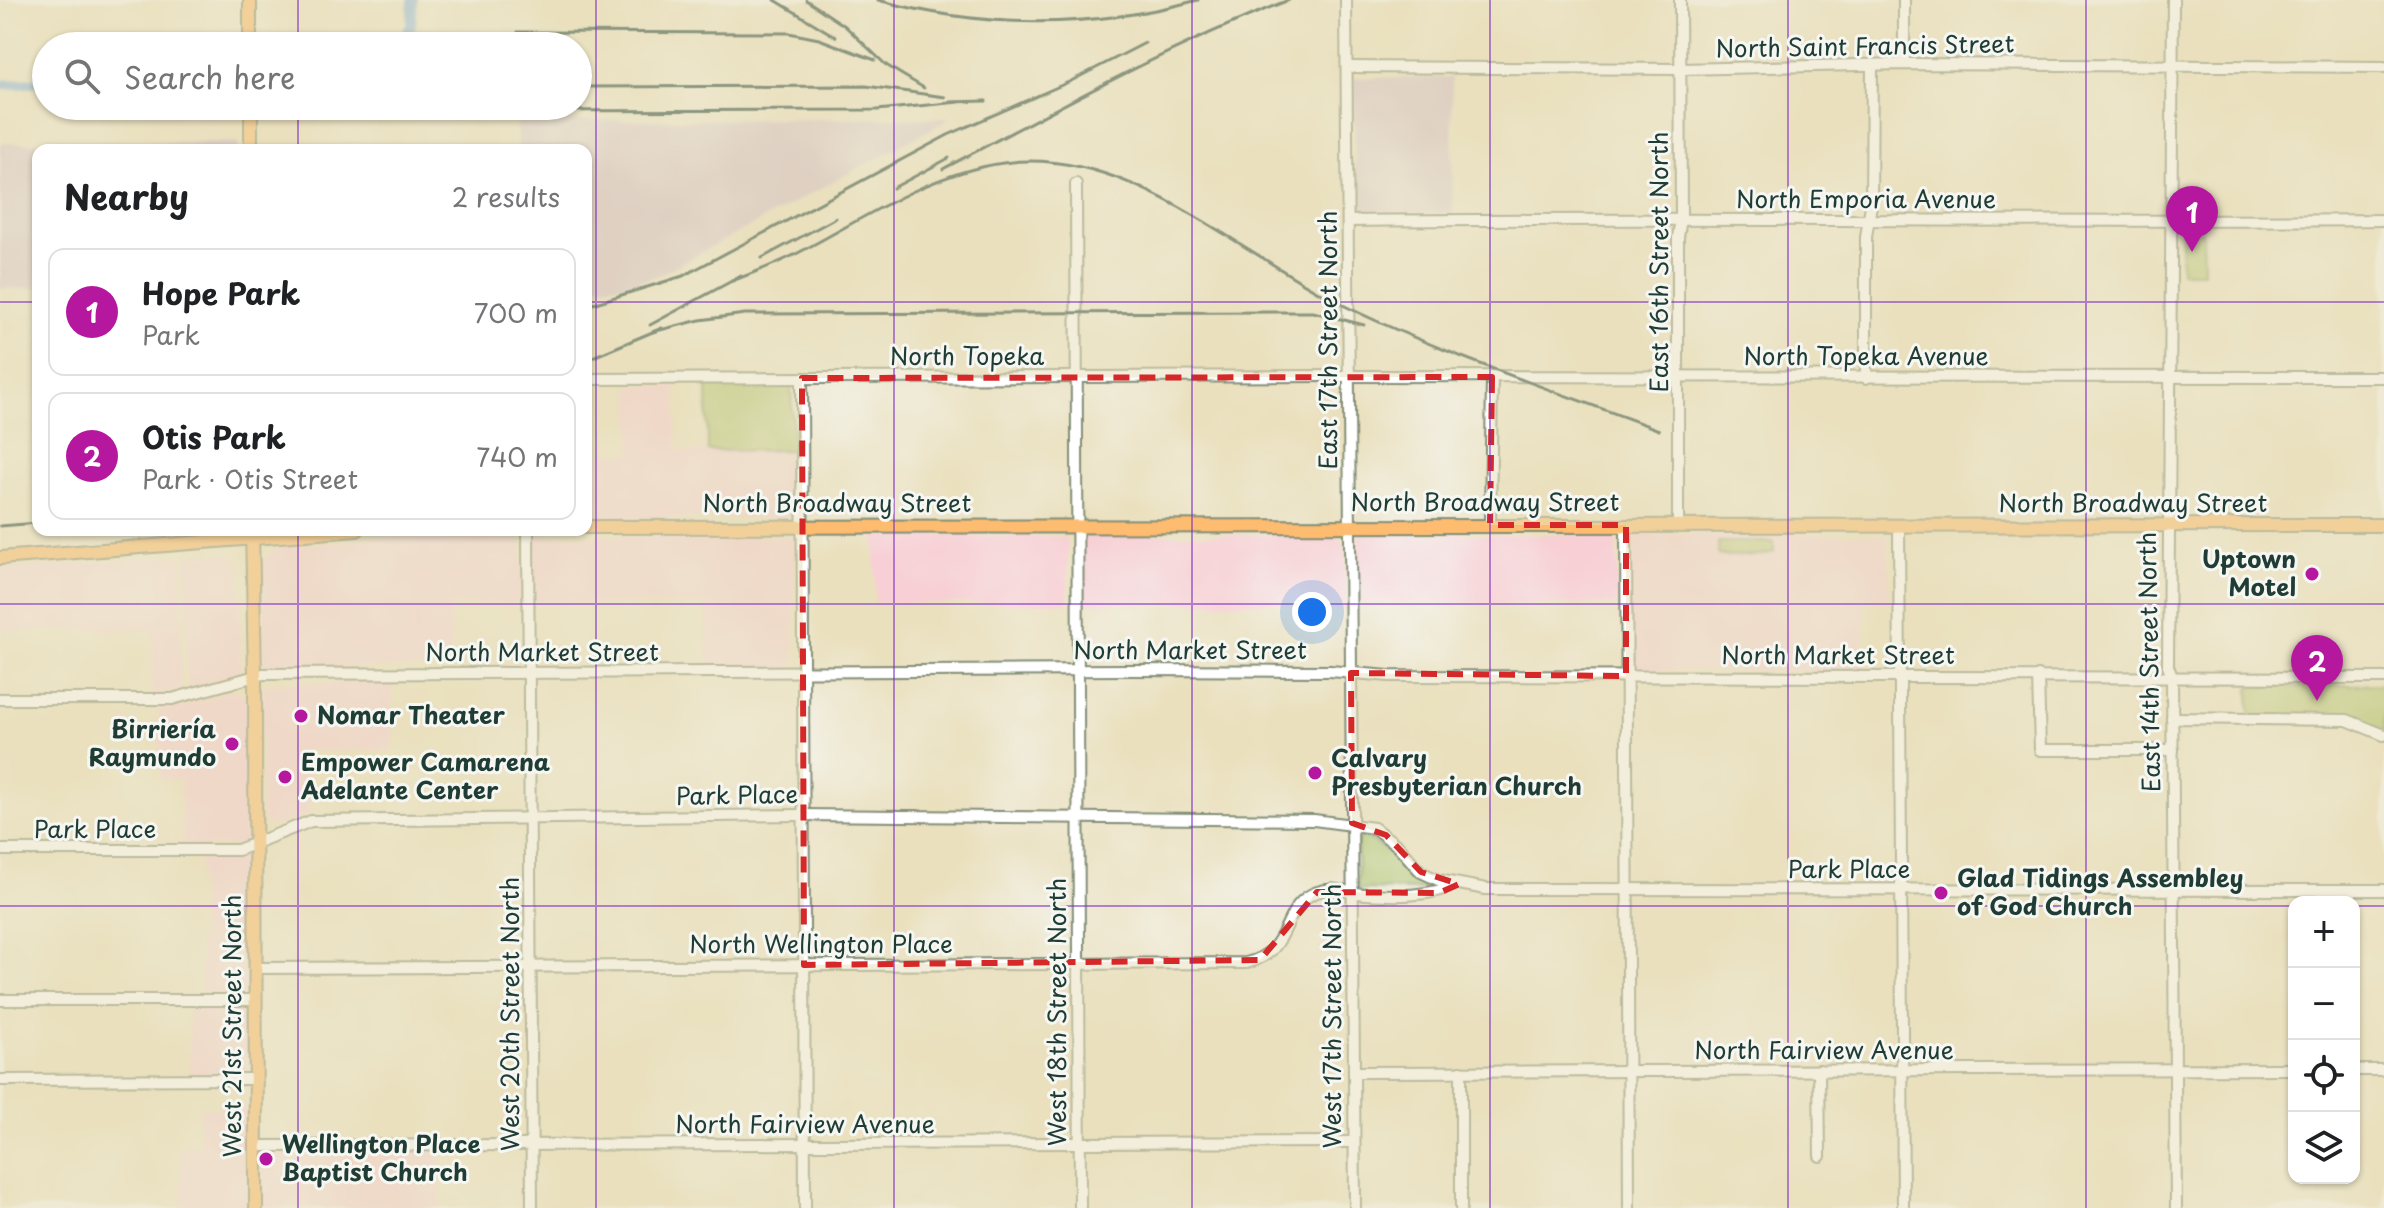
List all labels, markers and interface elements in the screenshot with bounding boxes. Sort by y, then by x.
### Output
street label: North Saint Francis Street [1715,24,2015,66]
search box [32,32,592,120]
icon: search [60,54,104,98]
text: Search here [124,54,296,99]
street label: East 16th Street North [1640,131,1676,393]
text: Nearby [64,170,189,222]
text: 2 results [452,177,560,216]
street label: North Emporia Avenue [1736,180,1996,216]
pin: 1 [2166,186,2218,252]
street label: East 17th Street North [1309,211,1345,469]
text: Hope Park [142,270,300,315]
text: 1 [86,293,98,332]
text: 700 m [474,293,558,332]
text: Park [142,315,200,354]
street label: North Topeka [890,337,1044,373]
street label: North Topeka Avenue [1743,337,1989,373]
text: Otis Park [142,414,286,459]
text: 2 [83,437,101,476]
text: 740 m [476,437,558,476]
text: Park · Otis Street [142,459,358,498]
street label: North Broadway Street [1351,483,1620,519]
street label: North Broadway Street [703,484,972,520]
street label: North Broadway Street [1999,484,2268,520]
street label: East 14th Street North [2128,532,2168,792]
place label: Uptown Motel [2202,540,2296,604]
marker: Uptown Motel [2303,565,2321,583]
your location [1292,592,1332,632]
street label: North Market Street [1073,631,1307,667]
street label: North Market Street [425,633,659,669]
pin: 2 [2291,635,2343,701]
street label: North Market Street [1721,636,1955,672]
place label: Nomar Theater [317,696,505,732]
marker: Nomar Theater [292,707,310,725]
place label: Birriería Raymundo [89,710,216,774]
marker: Birriería Raymundo [223,735,241,753]
place label: Calvary Presbyterian Church [1331,739,1582,803]
place label: Empower Camarena Adelante Center [300,743,551,807]
marker: Calvary Presbyterian Church [1306,764,1324,782]
marker: Empower Camarena Adelante Center [276,768,294,786]
street label: Park Place [676,775,798,813]
street label: Park Place [34,810,156,846]
street label: Park Place [1788,850,1910,886]
place label: Glad Tidings Assembley of God Church [1957,859,2243,923]
street label: West 20th Street North [491,877,527,1151]
street label: West 18th Street North [1038,878,1074,1146]
street label: West 17th Street North [1313,884,1349,1148]
marker: Glad Tidings Assembley of God Church [1932,884,1950,902]
street label: West 21st Street North [213,895,249,1157]
map controls [2288,896,2360,1184]
button: + [2288,896,2360,968]
street label: North Wellington Place [689,925,953,961]
button: − [2288,968,2360,1040]
street label: North Fairview Avenue [1694,1031,1954,1067]
button: locate [2288,1040,2360,1112]
street label: North Fairview Avenue [675,1105,935,1141]
button: layers [2288,1112,2360,1184]
place label: Wellington Place Baptist Church [282,1125,480,1189]
marker: Wellington Place Baptist Church [257,1150,275,1168]

